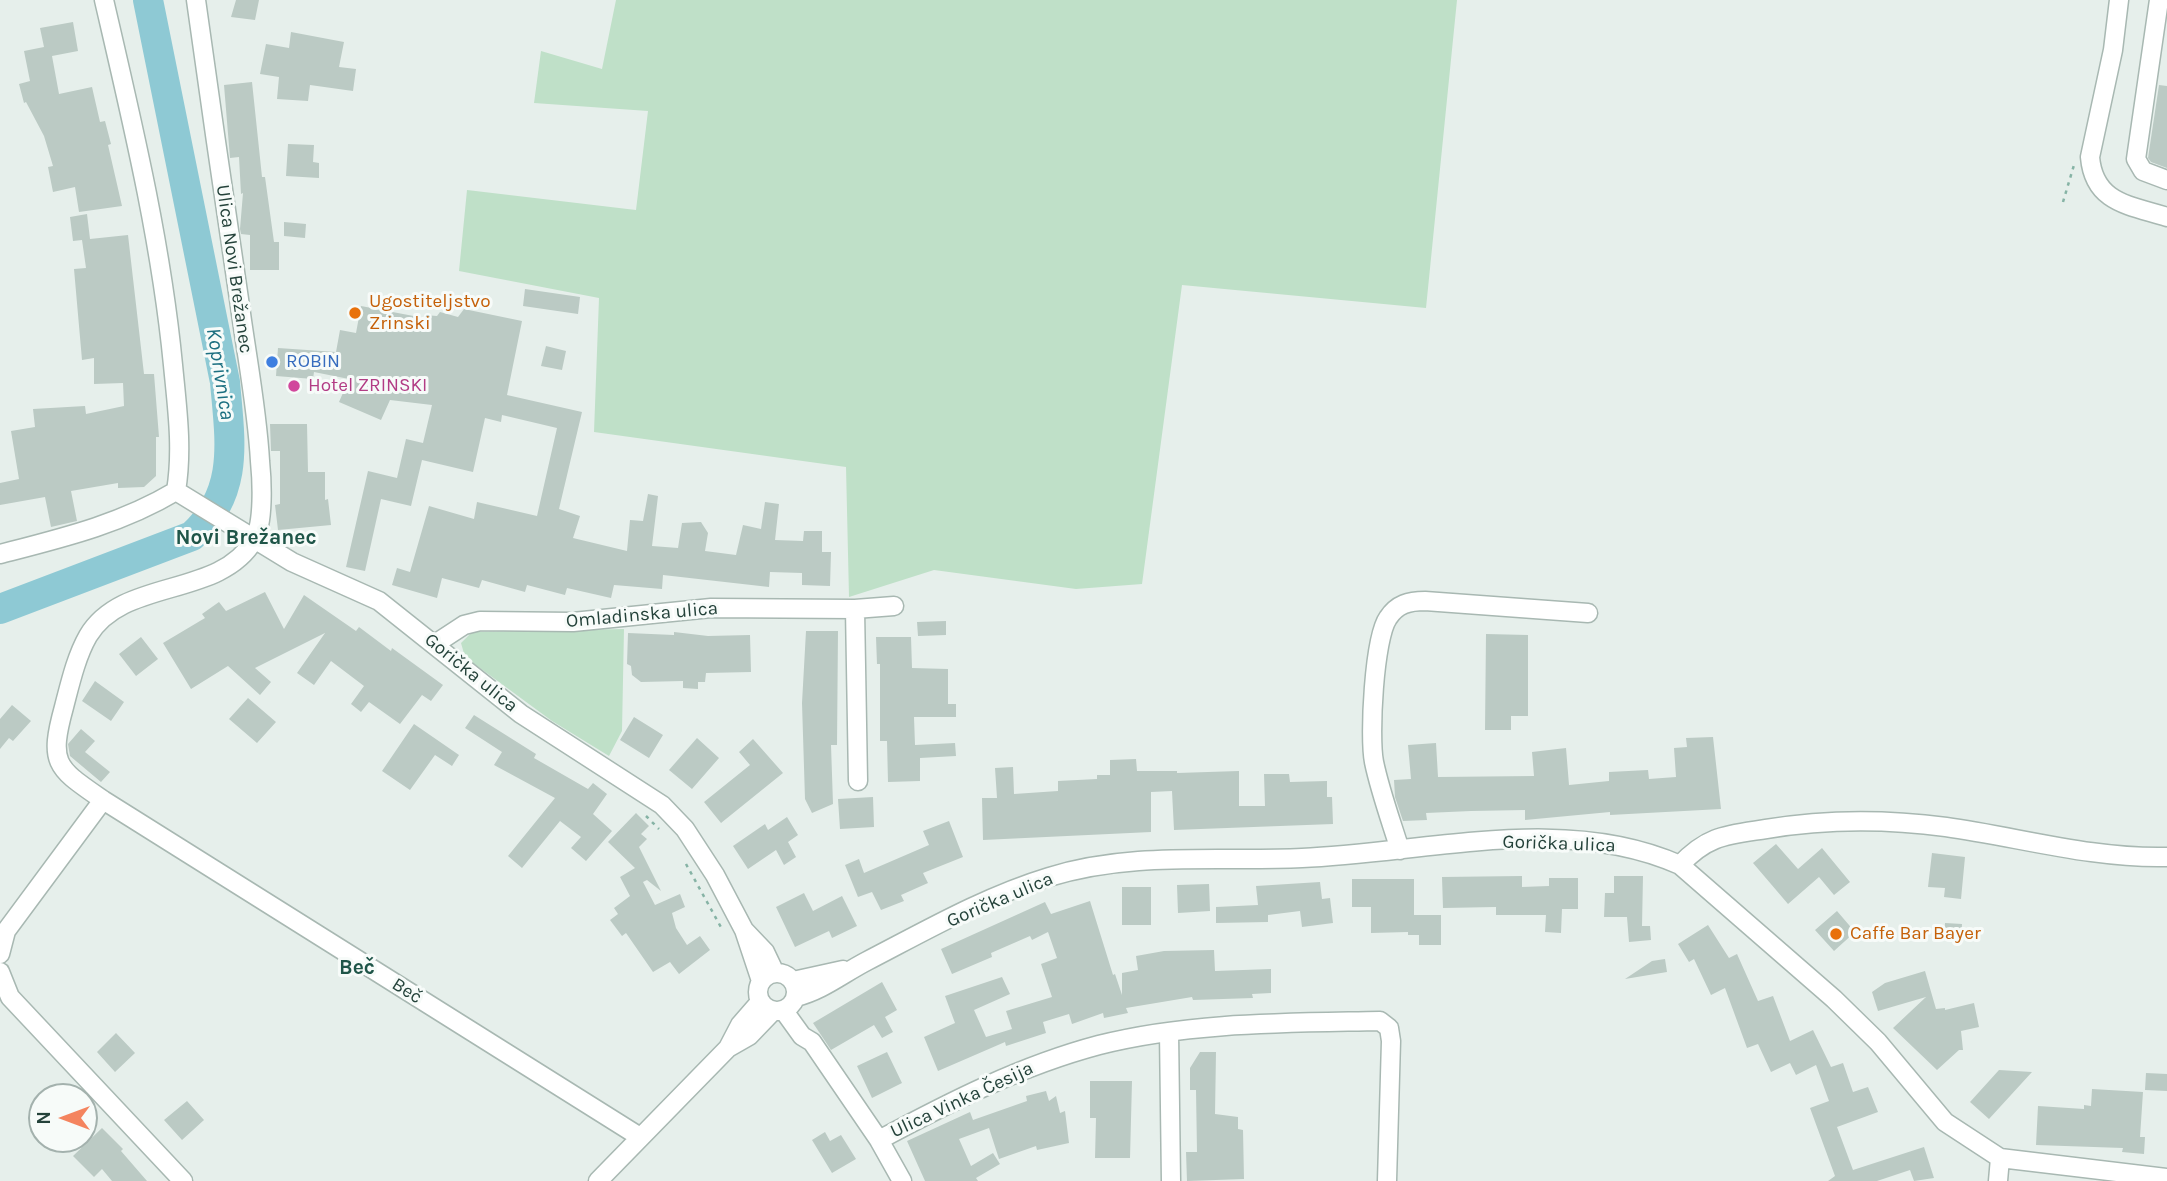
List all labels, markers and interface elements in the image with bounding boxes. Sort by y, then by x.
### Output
street label: Ulica Novi Brežanec [211,183,257,355]
place label: Ugostiteljstvo Zrinski [369,291,491,335]
marker: Ugostiteljstvo Zrinski [347,305,363,321]
water label: Koprivnica [200,326,240,422]
place label: ROBIN [286,351,340,373]
marker: ROBIN [264,354,280,370]
place label: Hotel ZRINSKI [308,375,427,397]
marker: Hotel ZRINSKI [286,378,302,394]
district label: Novi Brežanec [175,525,317,551]
street label: Omladinska ulica [565,597,719,633]
street label: Gorička ulica [420,628,522,718]
street label: Gorička ulica [1502,831,1616,857]
street label: Gorička ulica [943,867,1057,933]
place label: Caffe Bar Bayer [1850,923,1981,945]
marker: Caffe Bar Bayer [1828,926,1844,942]
district label: Beč [339,955,375,981]
street label: Beč [388,973,426,1009]
street label: Ulica Vinka Česija [887,1057,1037,1143]
north arrow [28,1083,98,1153]
text: N [33,1111,55,1125]

